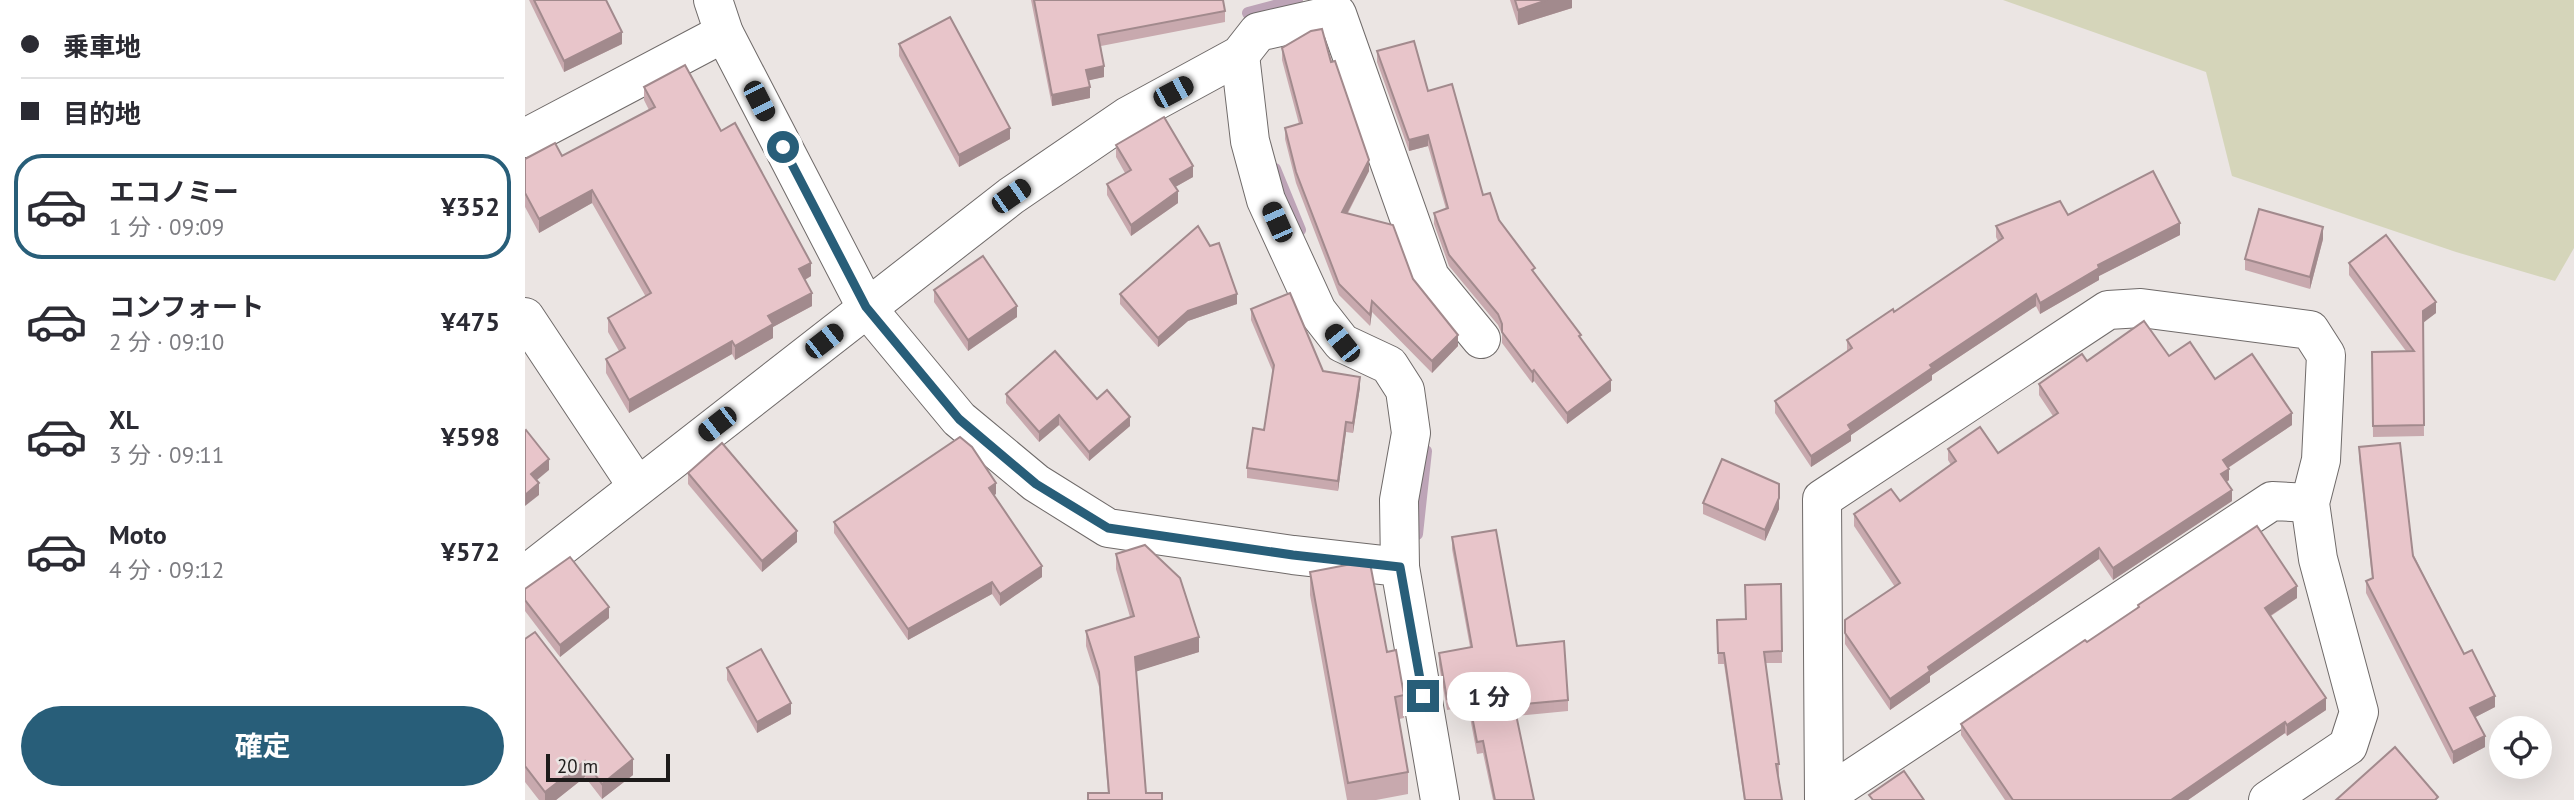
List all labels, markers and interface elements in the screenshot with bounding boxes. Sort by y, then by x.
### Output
text: 乗車地 [63,30,141,63]
car [1150,73,1197,111]
car [741,78,778,124]
text: 目的地 [63,97,141,130]
route start [767,131,799,163]
icon: car [25,175,88,238]
text: エコノミー [109,175,239,208]
car [988,175,1035,217]
text: ¥352 [441,190,500,223]
car [1259,199,1296,245]
text: 1 分 · 09:09 [109,212,224,241]
icon: car [25,290,88,353]
text: コンフォート [109,290,264,323]
text: ¥475 [441,305,500,338]
car [801,320,848,362]
car [1321,320,1364,366]
text: 2 分 · 09:10 [109,327,224,356]
text: XL [109,403,139,436]
car [694,403,741,445]
icon: car [25,405,88,468]
text: ¥598 [441,420,500,453]
text: 3 分 · 09:11 [109,440,224,469]
text: Moto [109,518,167,551]
icon: car [25,520,88,583]
text: ¥572 [441,535,500,568]
text: 4 分 · 09:12 [109,555,224,584]
callout: 1 分 [1447,672,1531,720]
route end [1407,680,1439,712]
text: 1 分 [1468,682,1510,711]
button: 確定 [21,706,504,786]
map controls [2489,716,2552,779]
button: locate [2489,716,2552,779]
scale bar [546,751,670,783]
text: 20 m [557,754,598,778]

